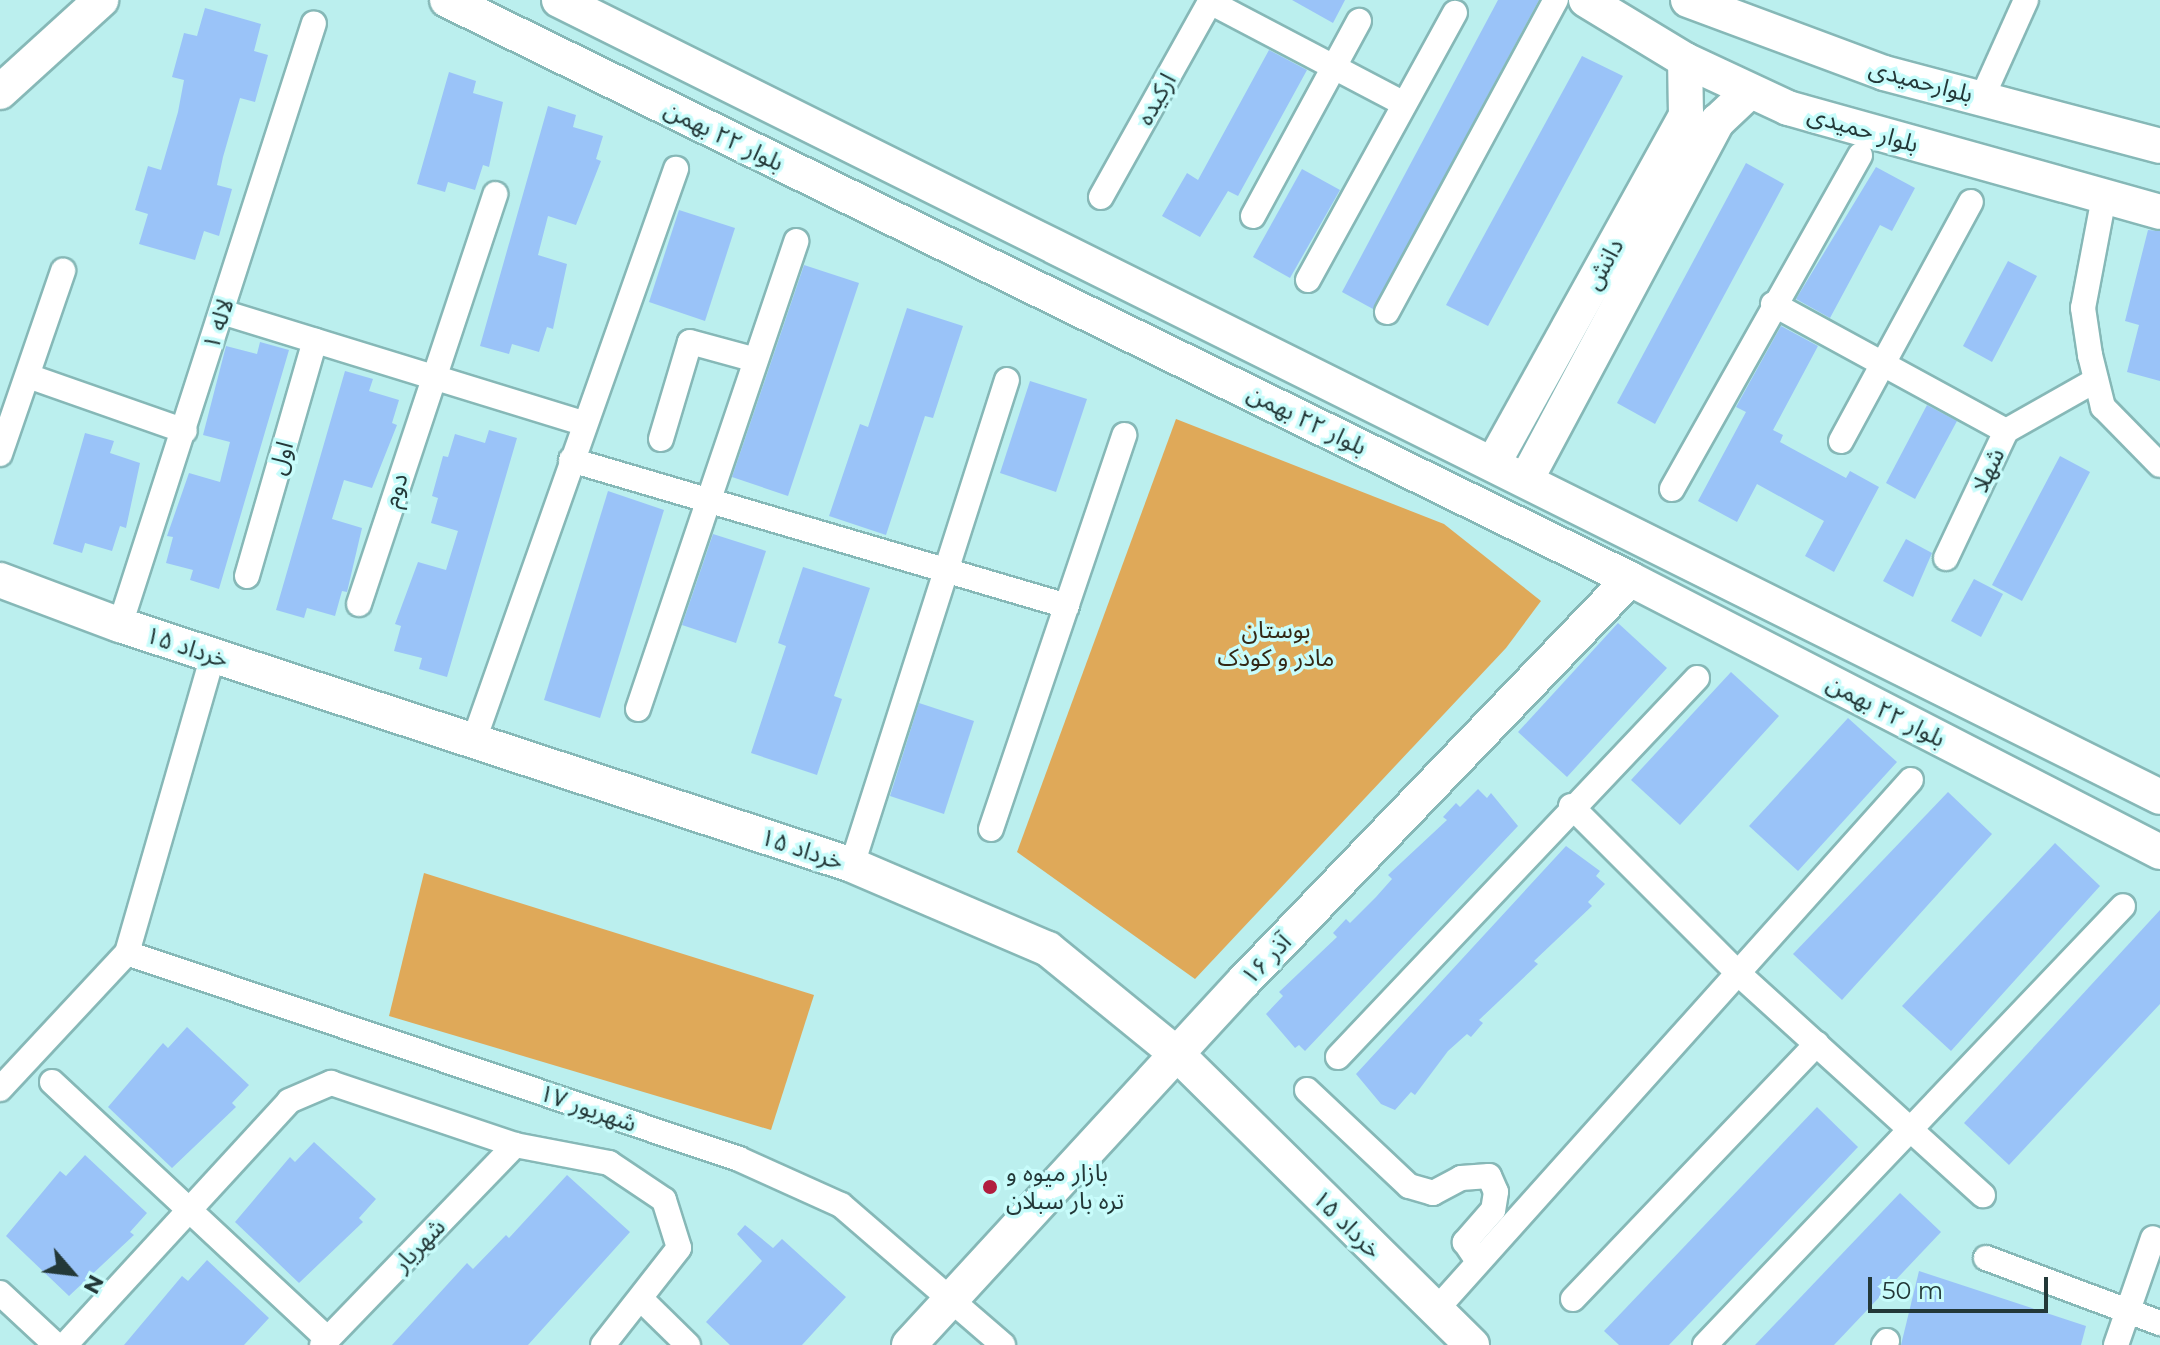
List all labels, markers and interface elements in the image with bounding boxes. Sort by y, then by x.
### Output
street label: بلوارحمیدی [1866,53,1976,109]
street label: ارکیده [1130,68,1182,130]
street label: بلوار ۲۲ بهمن [659,95,789,177]
street label: بلوار حمیدی [1804,99,1922,159]
street label: دانش [1578,233,1630,295]
street label: لاله ۱ [196,295,240,353]
street label: بلوار ۲۲ بهمن [1242,379,1372,461]
street label: اول [263,438,299,478]
street label: شهلا [1965,443,2011,497]
street label: دوم [376,469,414,511]
park label: بوستان مادر و کودک [1218,616,1334,672]
street label: ۱۵ خرداد [142,620,232,674]
street label: بلوار ۲۲ بهمن [1822,669,1950,753]
street label: ۱۵ خرداد [757,822,847,876]
street label: ۱۶ آذر [1235,928,1297,990]
street label: ۱۷ شهریور [536,1078,640,1138]
place label: بازار میوه و تره بار سبلان [1006,1159,1124,1215]
marker: بازار میوه و تره بار سبلان [981,1178,999,1196]
street label: ۱۵ خرداد [1307,1184,1387,1264]
street label: شهریار [387,1212,451,1278]
north arrow [32,1233,112,1313]
scale bar [1872,1261,2052,1311]
text: N [78,1270,110,1299]
text: 50 m [1882,1276,1943,1305]

